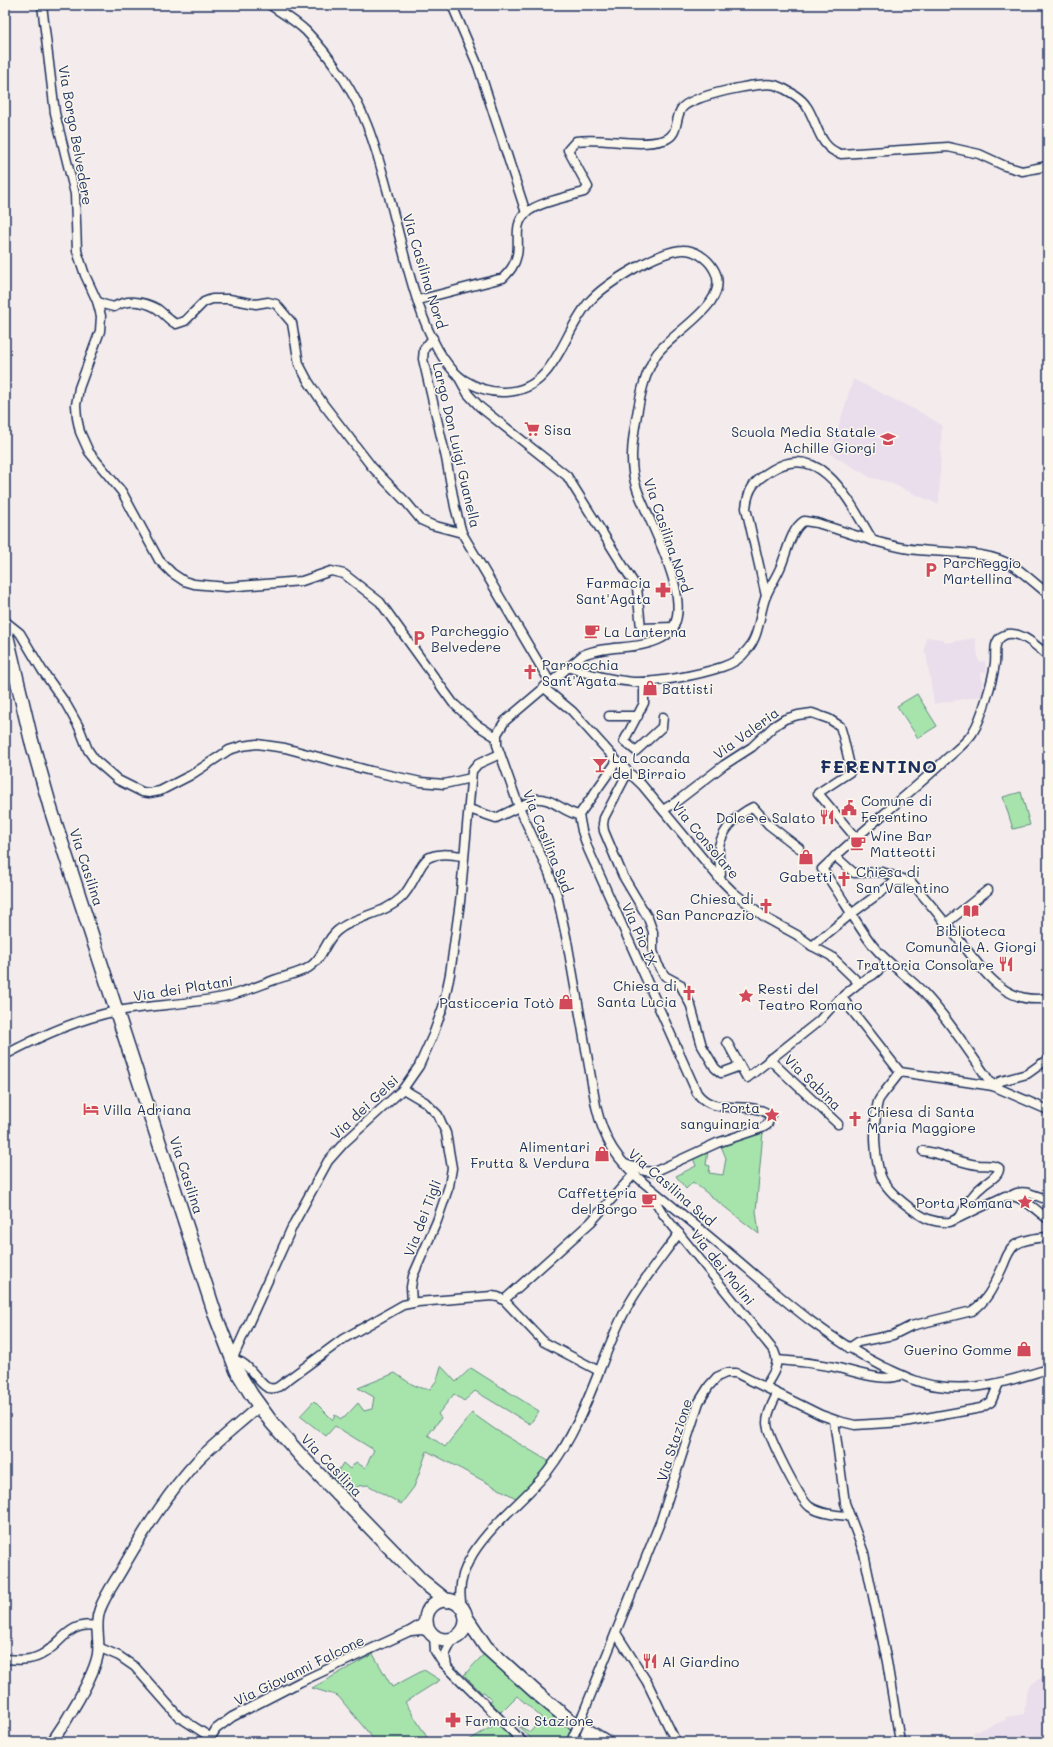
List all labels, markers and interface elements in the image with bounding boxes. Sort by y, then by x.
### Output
street label: Via Borgo Belvedere [54,64,98,206]
street label: Via Casilina Nord [398,211,452,331]
street label: Largo Don Luigi Guanella [429,360,485,530]
supermarket icon: Sisa [523,420,541,438]
place label: Sisa [544,420,572,439]
place label: Scuola Media Statale Achille Giorgi [731,422,876,457]
school or university icon: Scuola Media Statale Achille Giorgi [879,430,897,448]
street label: Via Casilina Nord [640,475,696,595]
place label: Parcheggio Martellina [943,553,1021,588]
parking icon: Parcheggio Martellina [922,561,940,579]
place label: Farmacia Sant'Agata [576,573,651,608]
pharmacy icon: Farmacia Sant'Agata [654,581,672,599]
place label: Parcheggio Belvedere [431,621,509,656]
cafe icon: La Lanterna [583,622,601,640]
place label: La Lanterna [604,622,687,641]
parking icon: Parcheggio Belvedere [410,629,428,647]
place label: Parrocchia Sant'Agata [542,655,619,690]
church icon: Parrocchia Sant'Agata [521,663,539,681]
shop icon: Battisti [641,679,659,697]
place label: Battisti [662,679,713,698]
street label: Via Valeria [709,703,783,763]
place label: La Locanda del Birraio [612,748,691,783]
district label: FERENTINO [820,754,938,778]
bar icon: La Locanda del Birraio [591,756,609,774]
street label: Via Casilina Sud [519,787,577,895]
place label: Comune di Ferentino [861,791,932,826]
street label: Via Consolare [668,797,744,883]
public building icon: Comune di Ferentino [840,799,858,817]
place label: Dolce e Salato [716,808,815,827]
restaurant icon: Dolce e Salato [818,808,836,826]
street label: Via Casilina [66,826,108,908]
place label: Wine Bar Matteotti [870,826,936,861]
cafe icon: Wine Bar Matteotti [849,834,867,852]
shop icon: Gabetti [797,848,815,866]
place label: Chiesa di San Valentino [856,862,949,897]
place label: Gabetti [779,867,833,886]
church icon: Chiesa di San Valentino [835,870,853,888]
place label: Chiesa di San Pancrazio [656,889,754,924]
church icon: Chiesa di San Pancrazio [757,897,775,915]
street label: Via Pio IX [618,899,662,969]
library icon: Biblioteca Comunale A. Giorgi [962,902,980,920]
place label: Biblioteca Comunale A. Giorgi [906,921,1036,956]
place label: Trattoria Consolare [856,955,994,974]
restaurant icon: Trattoria Consolare [997,955,1015,973]
street label: Via dei Platani [132,971,234,1005]
place label: Chiesa di Santa Lucia [597,976,677,1011]
place label: Resti del Teatro Romano [758,979,862,1014]
church icon: Chiesa di Santa Lucia [680,984,698,1002]
place icon: Resti del Teatro Romano [737,987,755,1005]
place label: Pasticceria Totò [439,993,554,1012]
shop icon: Pasticceria Totò [557,993,575,1011]
street label: Via Sabina [780,1050,846,1114]
street label: Via dei Gelsi [326,1071,402,1143]
place label: Porta sanguinaria [680,1098,760,1133]
hotel icon: Villa Adriana [82,1100,100,1118]
place label: Villa Adriana [103,1100,192,1119]
place label: Chiesa di Santa Maria Maggiore [867,1102,976,1137]
place icon: Porta sanguinaria [763,1106,781,1124]
church icon: Chiesa di Santa Maria Maggiore [846,1110,864,1128]
street label: Via Casilina [166,1134,208,1216]
place label: Alimentari Frutta & Verdura [470,1137,590,1172]
street label: Via Casilina Sud [624,1144,720,1230]
shop icon: Alimentari Frutta & Verdura [593,1145,611,1163]
street label: Via dei Tigli [399,1177,445,1259]
place label: Caffetteria del Borgo [558,1183,637,1218]
cafe icon: Caffetteria del Borgo [640,1191,658,1209]
place label: Porta Romana [916,1193,1013,1212]
place icon: Porta Romana [1016,1193,1034,1211]
street label: Via dei Molini [687,1225,759,1309]
place label: Guerino Gomme [904,1340,1012,1359]
shop icon: Guerino Gomme [1015,1340,1033,1358]
street label: Via Stazione [652,1396,696,1484]
street label: Via Casilina [297,1429,367,1501]
street label: Via Giovanni Falcone [231,1630,367,1710]
restaurant icon: Al Giardino [641,1652,659,1670]
place label: Al Giardino [662,1652,739,1671]
pharmacy icon: Farmacia Stazione [444,1711,462,1729]
place label: Farmacia Stazione [465,1711,594,1730]

